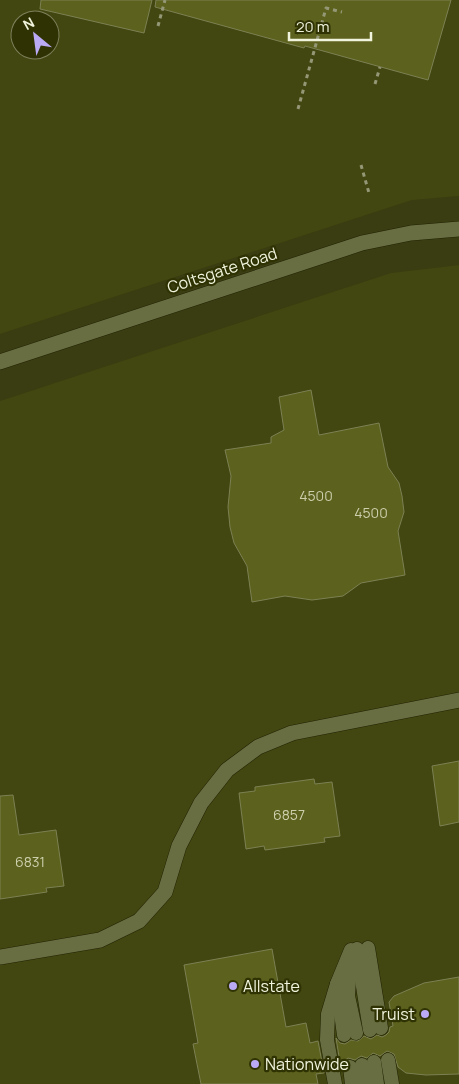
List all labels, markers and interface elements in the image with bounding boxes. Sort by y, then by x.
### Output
north arrow [10,10,60,60]
scale bar [289,10,372,42]
text: N [19,12,37,34]
text: 20 m [296,16,329,37]
street label: Coltsgate Road [164,242,280,298]
house number: 4500 [299,486,333,505]
house number: 4500 [354,503,388,522]
house number: 6857 [273,805,305,824]
house number: 6831 [15,852,45,871]
place label: Allstate [243,975,300,997]
marker: Allstate [227,980,239,992]
place label: Truist [372,1003,415,1025]
marker: Truist [419,1008,431,1020]
place label: Nationwide [265,1053,349,1075]
marker: Nationwide [249,1058,261,1070]

